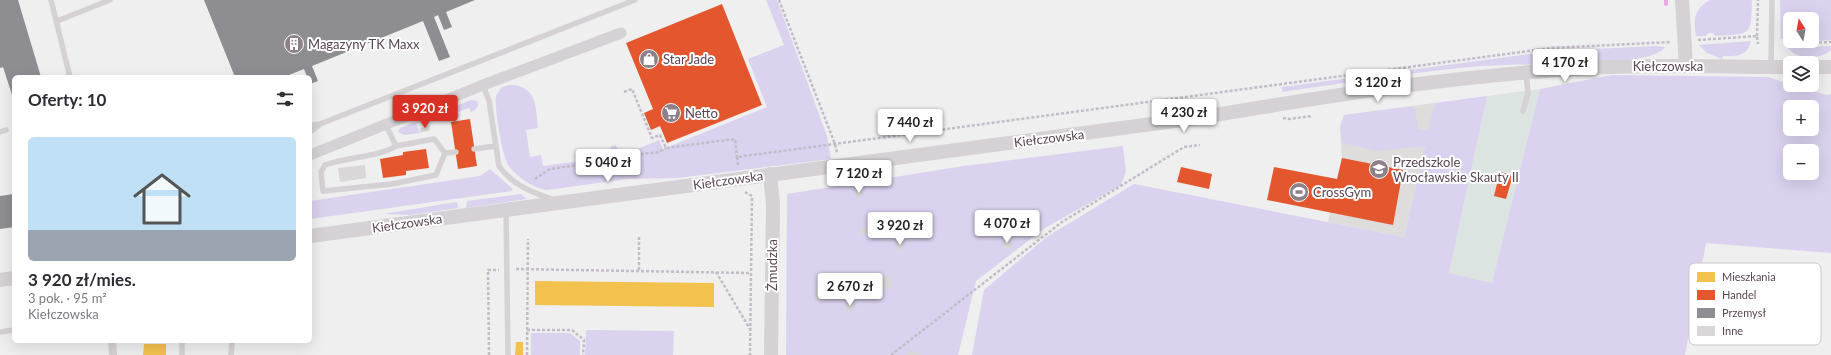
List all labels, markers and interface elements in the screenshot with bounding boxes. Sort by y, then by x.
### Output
north arrow [1783,12,1819,48]
map controls [1783,12,1819,180]
building icon: Magazyny TK Maxx [283,33,305,55]
place label: Magazyny TK Maxx [308,36,420,52]
shop icon: Star Jade [638,48,660,70]
pin: 4 170 zł [1524,49,1606,83]
place label: Star Jade [663,51,714,67]
text: 4 170 zł [1542,54,1588,70]
button: layers [1783,56,1819,92]
street label: Kiełczowska [1633,58,1703,74]
pin: 3 120 zł [1337,69,1419,103]
text: 3 120 zł [1355,74,1401,90]
icon: filters [274,88,296,110]
text: Oferty: 10 [28,89,106,110]
pin: 3 920 zł [384,95,466,129]
pin: 4 230 zł [1143,99,1225,133]
text: 3 920 zł [402,100,448,116]
button: + [1783,100,1819,136]
supermarket icon: Netto [660,102,682,124]
text: 4 230 zł [1161,104,1207,120]
place label: Netto [685,105,718,121]
pin: 7 440 zł [869,109,951,143]
text: 7 440 zł [887,114,933,130]
street label: Kiełczowska [1013,126,1085,150]
button: − [1783,144,1819,180]
pin: 5 040 zł [567,149,649,183]
text: 5 040 zł [585,154,631,170]
place label: Przedszkole Wrocławskie Skauty II [1393,154,1519,185]
school or university icon: Przedszkole Wrocławskie Skauty II [1368,158,1390,180]
pin: 7 120 zł [818,160,900,194]
icon: home [126,163,198,235]
text: 7 120 zł [836,165,882,181]
street label: Kiełczowska [692,167,764,193]
sports icon: CrossGym [1288,181,1310,203]
place label: CrossGym [1313,184,1371,200]
street label: Kiełczowska [371,210,443,236]
pin: 4 070 zł [966,210,1048,244]
pin: 3 920 zł [859,212,941,246]
text: 4 070 zł [984,215,1030,231]
text: 3 920 zł [877,217,923,233]
street label: Żmudzka [764,239,780,291]
legend [1689,263,1821,345]
text: 3 920 zł/mies. [28,269,136,290]
text: Mieszkania [1722,270,1776,283]
pin: 2 670 zł [809,273,891,307]
text: 2 670 zł [827,278,873,294]
text: Handel [1722,288,1756,301]
text: 3 pok. · 95 m² [28,290,107,306]
text: Kiełczowska [28,306,99,322]
text: Przemysł [1722,306,1766,319]
text: Inne [1722,324,1743,337]

